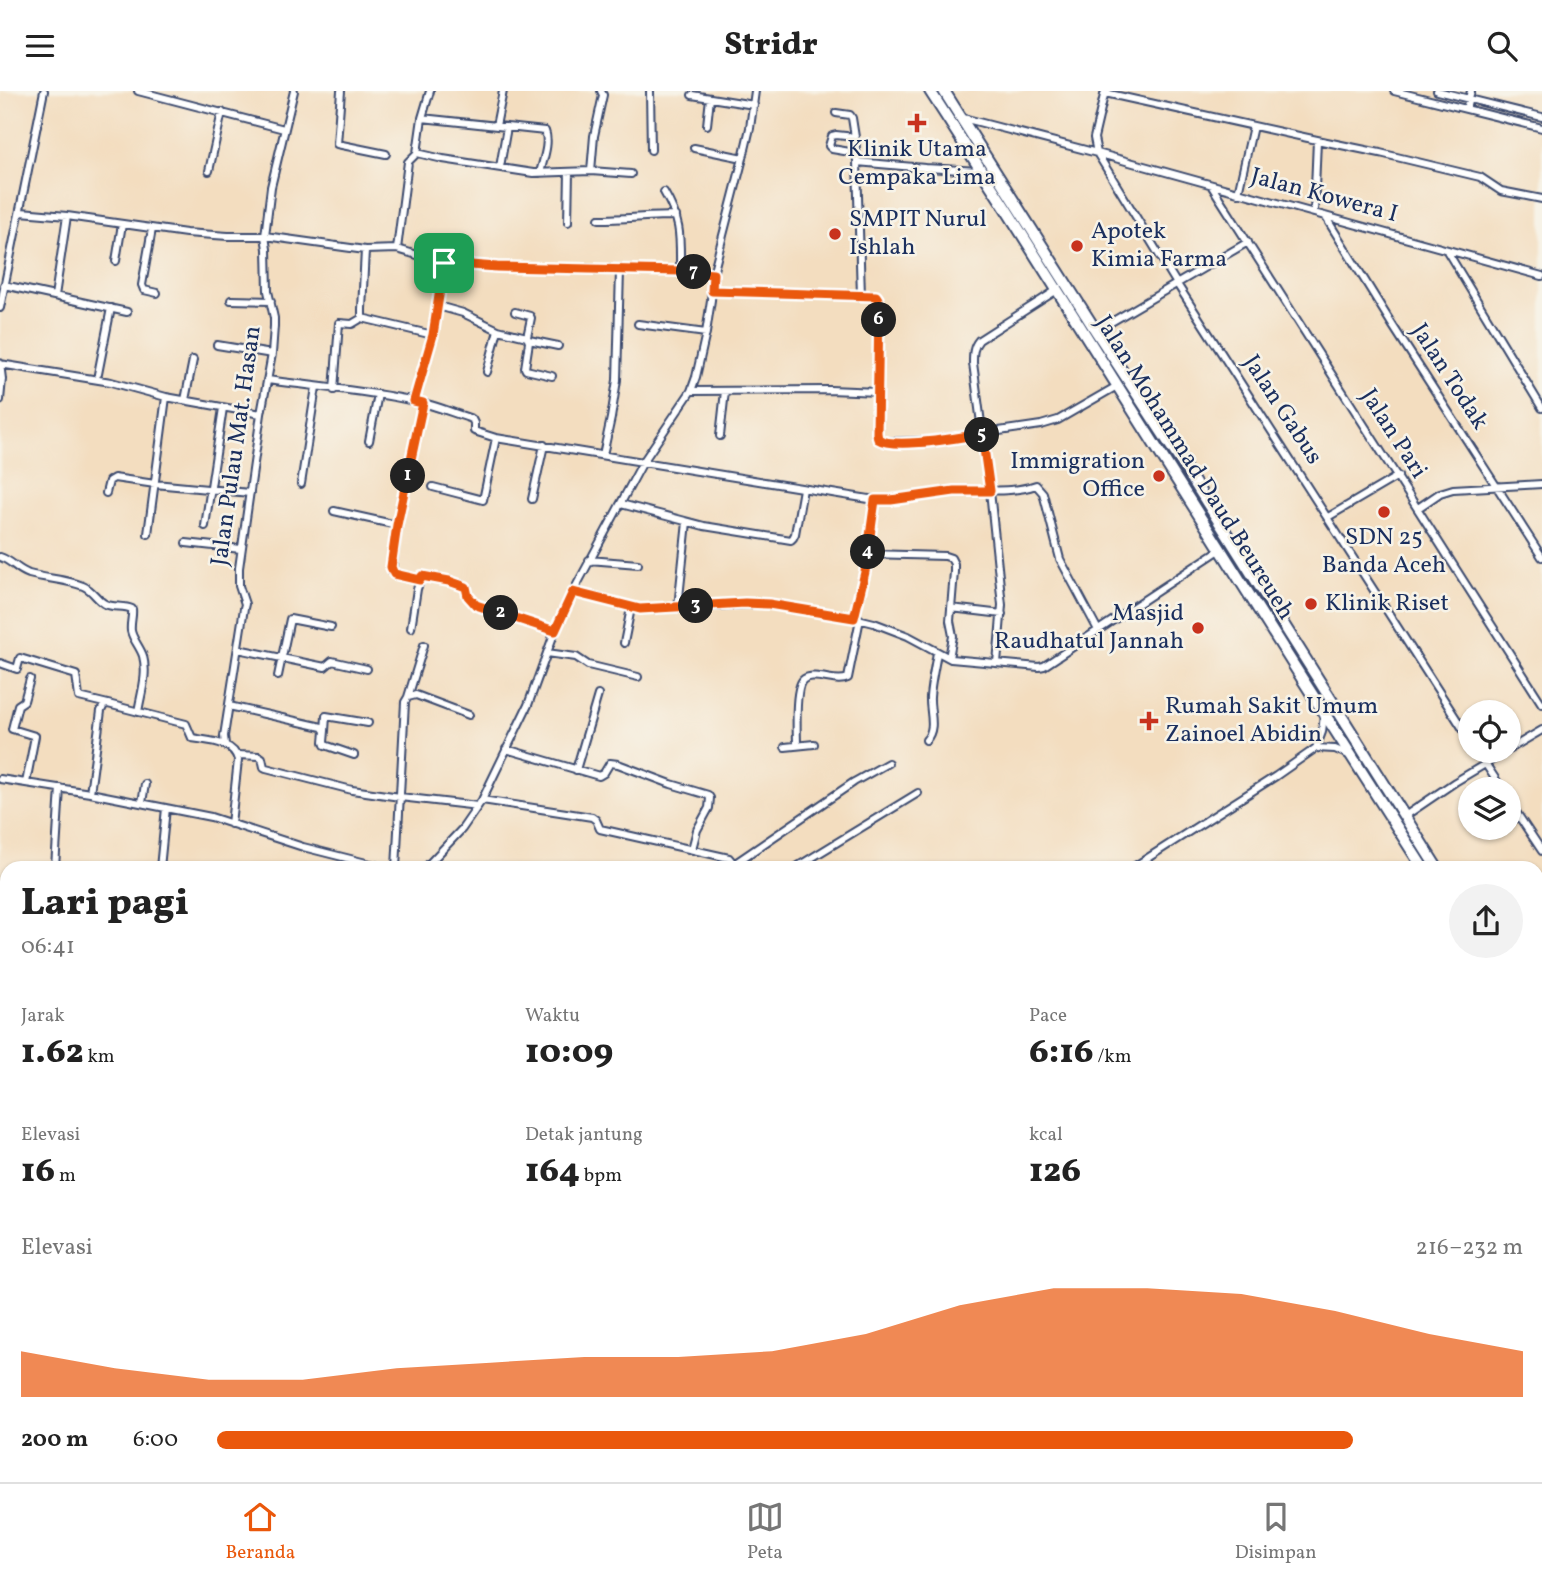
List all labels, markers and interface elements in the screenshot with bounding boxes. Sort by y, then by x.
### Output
text: Stridr [724,24,818,68]
icon: menu [21,27,59,65]
icon: search [1483,27,1521,65]
marker: Klinik Utama Cempaka Lima [907,113,927,133]
place label: Klinik Utama Cempaka Lima [838,133,996,195]
street label: Jalan Kowera I [1247,160,1401,232]
place label: SMPIT Nurul Ishlah [849,203,987,265]
place label: Apotek Kimia Farma [1091,215,1227,277]
marker: SMPIT Nurul Ishlah [827,226,843,242]
pin [414,233,474,293]
marker: Apotek Kimia Farma [1069,238,1085,254]
icon: arrive [425,244,463,282]
pin: 7 [676,255,712,289]
text: 7 [689,258,698,284]
pin: 6 [862,303,896,337]
text: 6 [873,306,884,332]
street label: Jalan Mohammad Daud Beureueh [1086,309,1302,627]
street label: Jalan Todak [1402,317,1496,437]
street label: Jalan Pulau Mat. Hasan [203,324,271,568]
street label: Jalan Gabus [1234,349,1330,471]
street label: Jalan Pari [1351,382,1435,486]
pin: 5 [964,417,1000,453]
text: 5 [977,421,986,447]
place label: Immigration Office [1010,445,1145,507]
pin: 1 [390,459,426,493]
text: 1 [404,462,411,488]
marker: Immigration Office [1151,468,1167,484]
marker: SDN 25 Banda Aceh [1376,504,1392,520]
place label: SDN 25 Banda Aceh [1322,521,1446,583]
pin: 4 [850,535,886,569]
text: 4 [862,538,873,564]
place label: Klinik Riset [1325,587,1449,621]
pin: 3 [678,589,714,623]
text: 3 [691,592,700,618]
pin: 2 [484,595,518,631]
marker: Klinik Riset [1303,596,1319,612]
place label: Masjid Raudhatul Jannah [994,597,1184,659]
text: 2 [496,599,505,625]
marker: Masjid Raudhatul Jannah [1190,620,1206,636]
place label: Rumah Sakit Umum Zainoel Abidin [1165,690,1378,752]
map controls [1458,700,1521,840]
button: locate [1458,700,1521,763]
marker: Rumah Sakit Umum Zainoel Abidin [1139,711,1159,731]
button: layers [1458,777,1521,840]
text: Lari pagi [21,878,189,931]
button: share [1449,884,1523,958]
text: 06:41 [21,931,75,963]
text: Jarak [21,1003,65,1029]
text: Waktu [525,1003,580,1029]
text: Pace [1029,1003,1067,1029]
text: 1.62 [21,1029,84,1077]
text: 10:09 [525,1029,613,1077]
text: 6:16 [1029,1029,1094,1077]
text: km [84,1044,115,1070]
text: /km [1094,1044,1131,1070]
text: Elevasi [21,1122,80,1148]
text: Detak jantung [525,1122,643,1148]
text: kcal [1029,1122,1063,1148]
text: 16 [21,1148,55,1196]
text: 164 [525,1148,580,1196]
text: 126 [1029,1148,1081,1196]
text: m [55,1163,76,1189]
text: bpm [580,1163,622,1189]
text: Elevasi [21,1232,93,1264]
text: 216–232 m [1416,1232,1523,1264]
text: 200 m [21,1424,88,1456]
text: 6:00 [133,1424,178,1456]
tab: Beranda [225,1498,295,1566]
tab: Peta [746,1498,784,1566]
tab: Disimpan [1235,1498,1317,1566]

